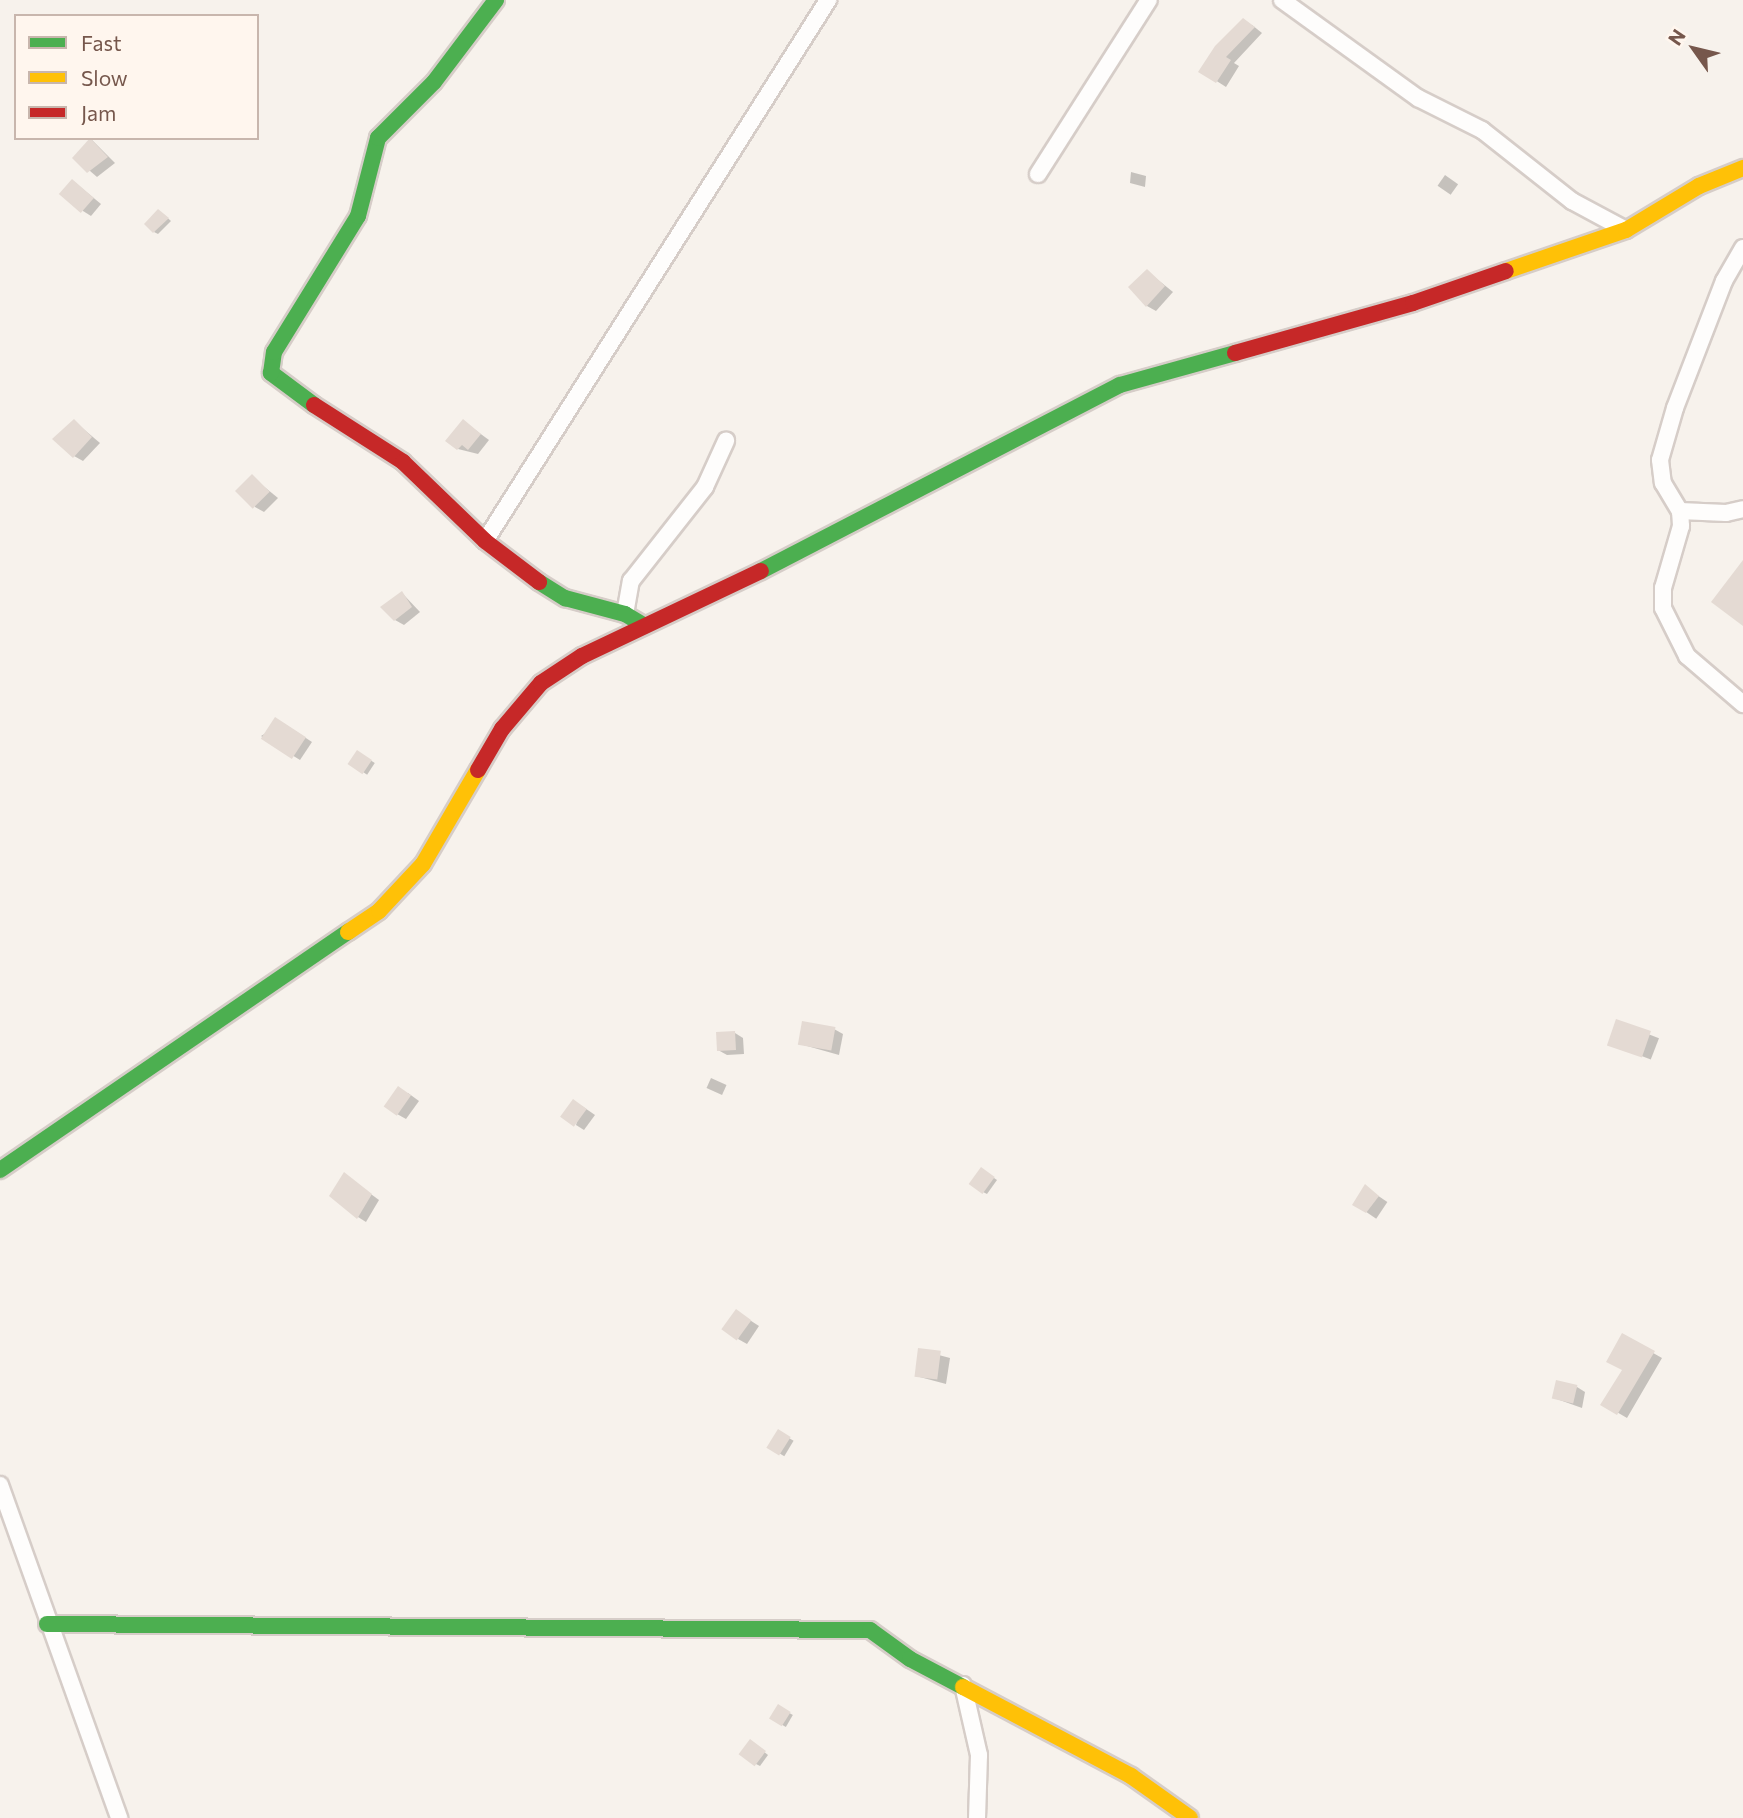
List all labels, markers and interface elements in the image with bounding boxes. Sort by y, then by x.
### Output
legend [14,14,259,140]
north arrow [1659,14,1729,84]
text: N [1663,25,1690,49]
text: Fast [81,30,122,55]
text: Slow [81,65,128,90]
text: Jam [81,100,116,125]

